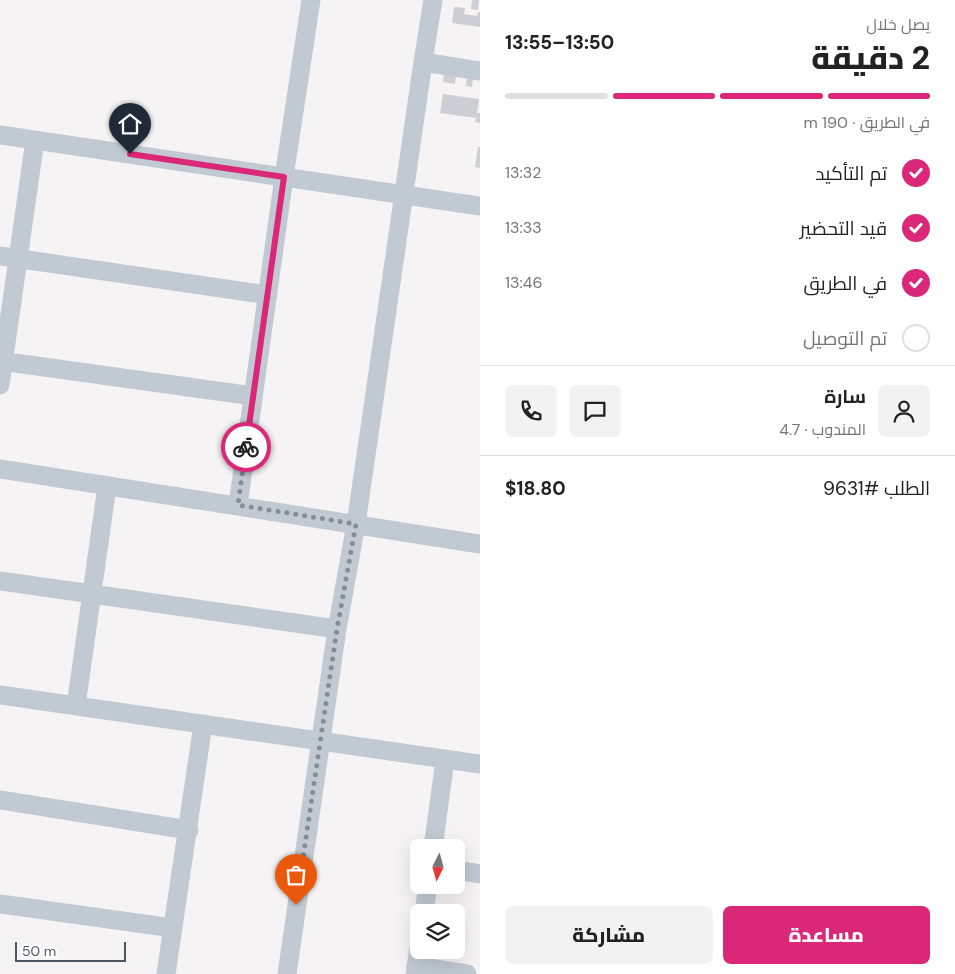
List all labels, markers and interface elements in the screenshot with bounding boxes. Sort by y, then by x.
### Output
text: يصل خلال [866,14,930,35]
text: 13:50–13:55 [505,30,614,55]
text: 2 دقيقة [811,37,930,79]
pin [109,103,151,154]
icon: home [116,110,144,138]
text: في الطريق · 190 m [804,112,930,133]
icon: check [902,159,930,187]
text: تم التأكيد [815,161,887,186]
text: 13:32 [505,162,541,183]
icon: check [902,214,930,242]
text: قيد التحضير [800,216,887,241]
text: 13:33 [505,217,542,238]
icon: check [902,269,930,297]
text: في الطريق [804,271,887,296]
text: 13:46 [505,272,542,293]
text: تم التوصيل [803,326,887,351]
text: سارة [824,384,866,409]
button: phone [505,385,557,437]
button: chat [569,385,621,437]
button: person [878,385,930,437]
text: المندوب · 4.7 [779,419,866,440]
courier [221,422,271,472]
icon: bike [232,433,260,461]
text: $18.80 [505,476,566,501]
text: الطلب #9631 [823,476,930,501]
north arrow [410,839,465,894]
map controls [410,839,465,959]
pin [275,854,317,905]
icon: bag [282,861,310,889]
button: layers [410,904,465,959]
button: مشاركة [505,906,713,964]
button: مساعدة [723,906,930,964]
scale bar [15,939,126,962]
text: 50 m [22,942,56,960]

